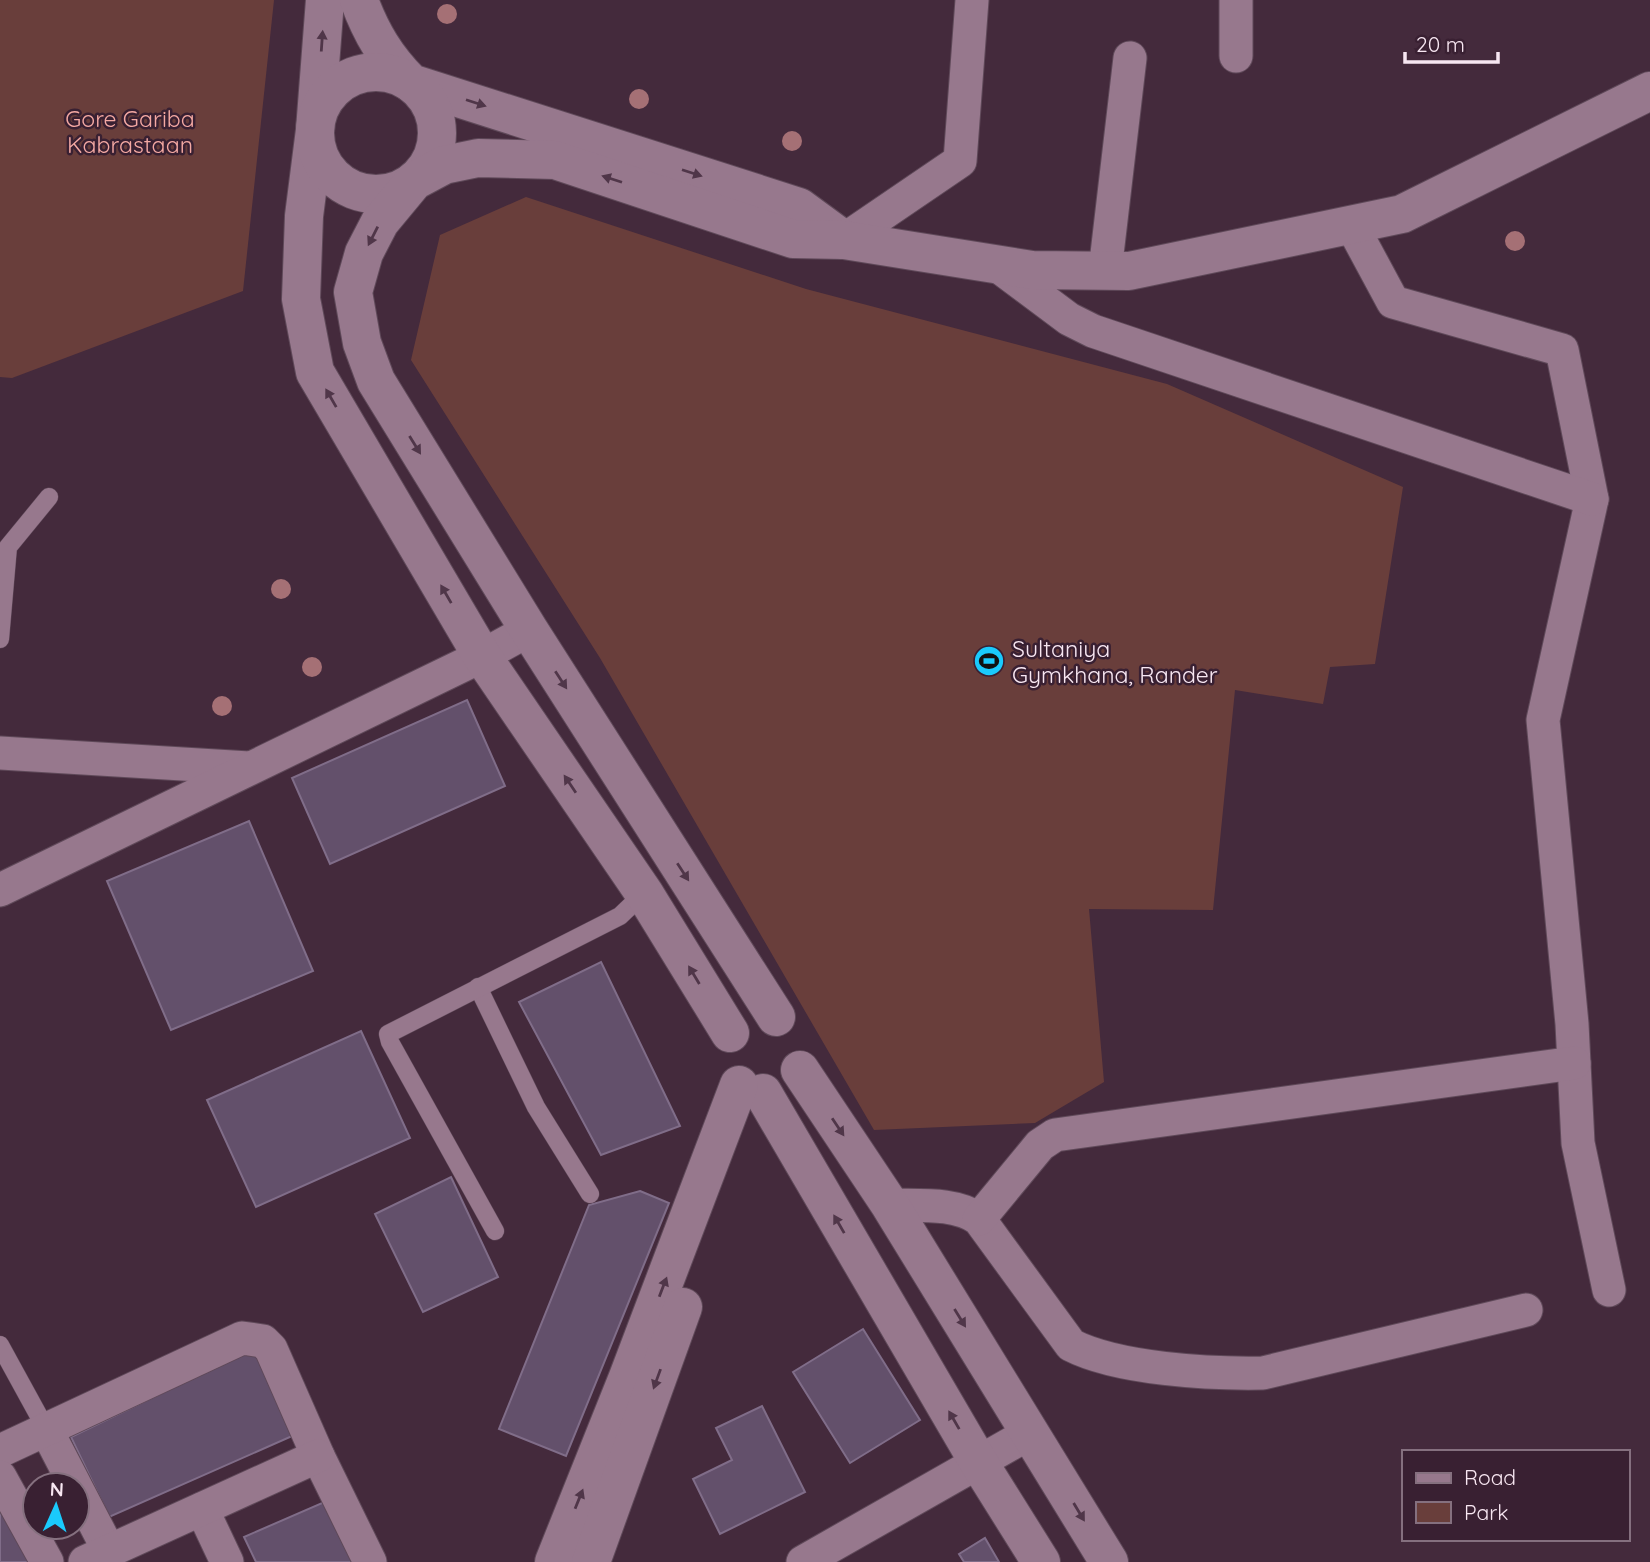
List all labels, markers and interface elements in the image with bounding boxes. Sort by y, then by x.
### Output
scale bar [1405,21,1498,65]
one-way arrow [317,29,328,51]
text: 20 m [1416,31,1465,57]
one-way arrow [465,99,486,109]
park label: Gore Gariba Kabrastaan [65,104,195,159]
one-way arrow [682,168,703,179]
one-way arrow [601,173,622,184]
one-way arrow [368,226,379,246]
one-way arrow [324,388,337,407]
one-way arrow [409,435,422,455]
one-way arrow [440,584,452,604]
place label: Sultaniya Gymkhana, Rander [1012,634,1218,689]
sports icon: Sultaniya Gymkhana, Rander [972,644,1006,678]
one-way arrow [554,670,567,690]
one-way arrow [564,775,577,794]
one-way arrow [677,862,690,882]
one-way arrow [688,965,701,985]
one-way arrow [831,1117,844,1136]
one-way arrow [833,1214,845,1234]
one-way arrow [657,1277,668,1298]
one-way arrow [954,1309,966,1328]
one-way arrow [651,1369,662,1390]
one-way arrow [948,1411,960,1430]
legend [1402,1450,1629,1541]
text: Road [1464,1464,1516,1490]
north arrow [21,1471,91,1541]
text: N [49,1477,64,1501]
one-way arrow [574,1488,585,1509]
text: Park [1464,1499,1508,1525]
one-way arrow [1072,1503,1085,1522]

